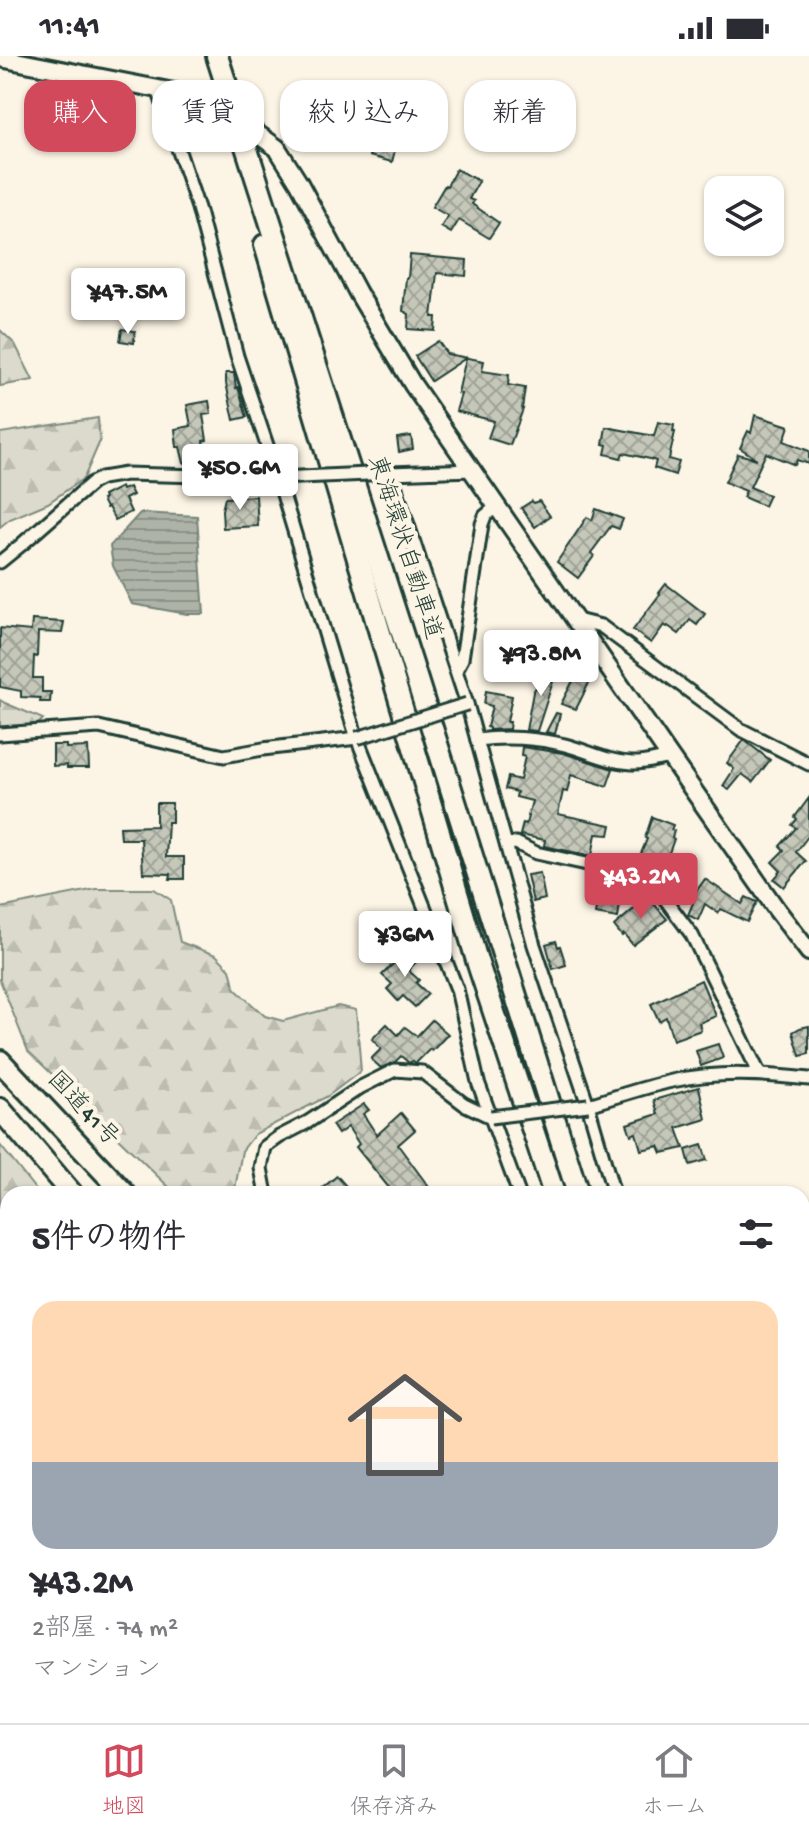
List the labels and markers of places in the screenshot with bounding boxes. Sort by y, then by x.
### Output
pin: ¥47.5M [63,268,193,336]
pin: ¥50.6M [175,444,305,512]
pin: ¥93.8M [476,630,606,698]
pin: ¥43.2M [576,853,706,921]
pin: ¥36M [358,911,452,979]

